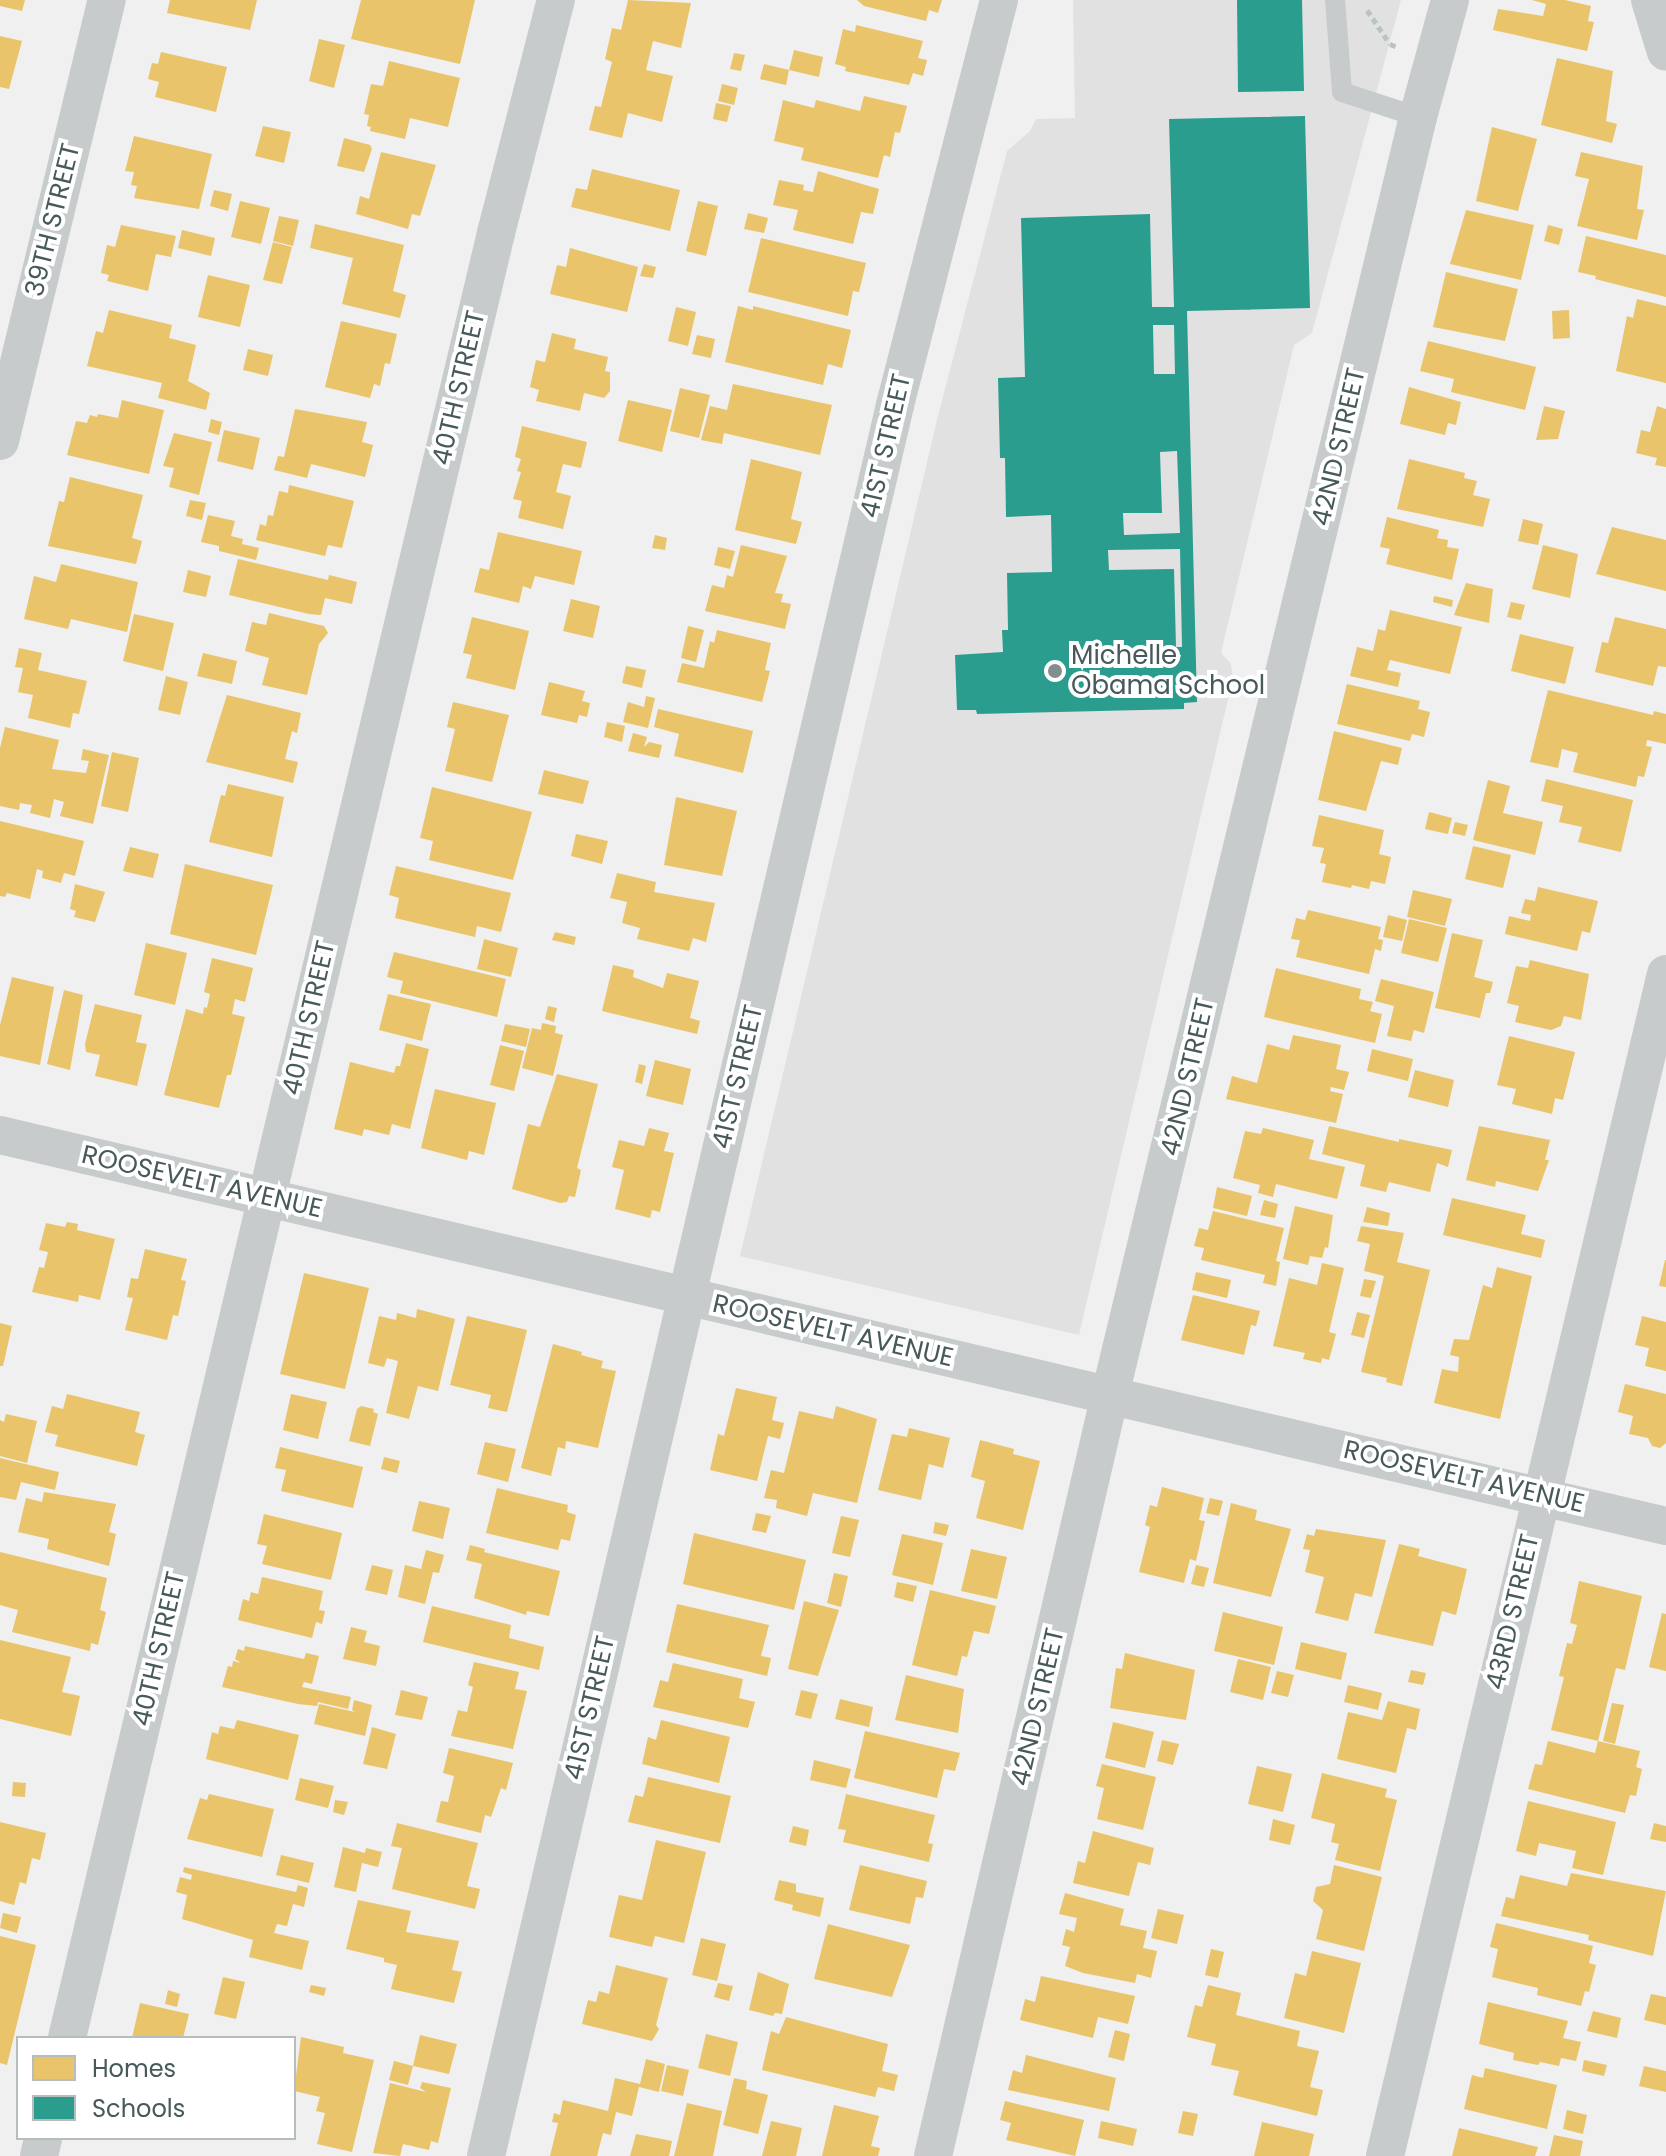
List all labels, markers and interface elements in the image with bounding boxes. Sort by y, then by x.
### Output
street label: 39TH STREET [19,140,87,300]
street label: 40TH STREET [426,308,492,468]
street label: 42ND STREET [1306,365,1372,529]
street label: 41ST STREET [854,371,918,521]
place label: Michelle Obama School [1071,640,1265,702]
marker: Michelle Obama School [1046,662,1064,680]
street label: 40TH STREET [276,938,342,1098]
street label: 42ND STREET [1155,995,1221,1159]
street label: 41ST STREET [706,1002,770,1152]
street label: ROOSEVELT AVENUE [79,1139,325,1225]
street label: ROOSEVELT AVENUE [710,1288,956,1374]
street label: ROOSEVELT AVENUE [1341,1434,1587,1520]
street label: 43RD STREET [1480,1531,1546,1693]
street label: 40TH STREET [126,1569,192,1729]
street label: 42ND STREET [1005,1625,1071,1789]
street label: 41ST STREET [558,1633,622,1783]
legend [16,2036,296,2140]
text: Homes [92,2052,176,2085]
text: Schools [92,2092,185,2125]

